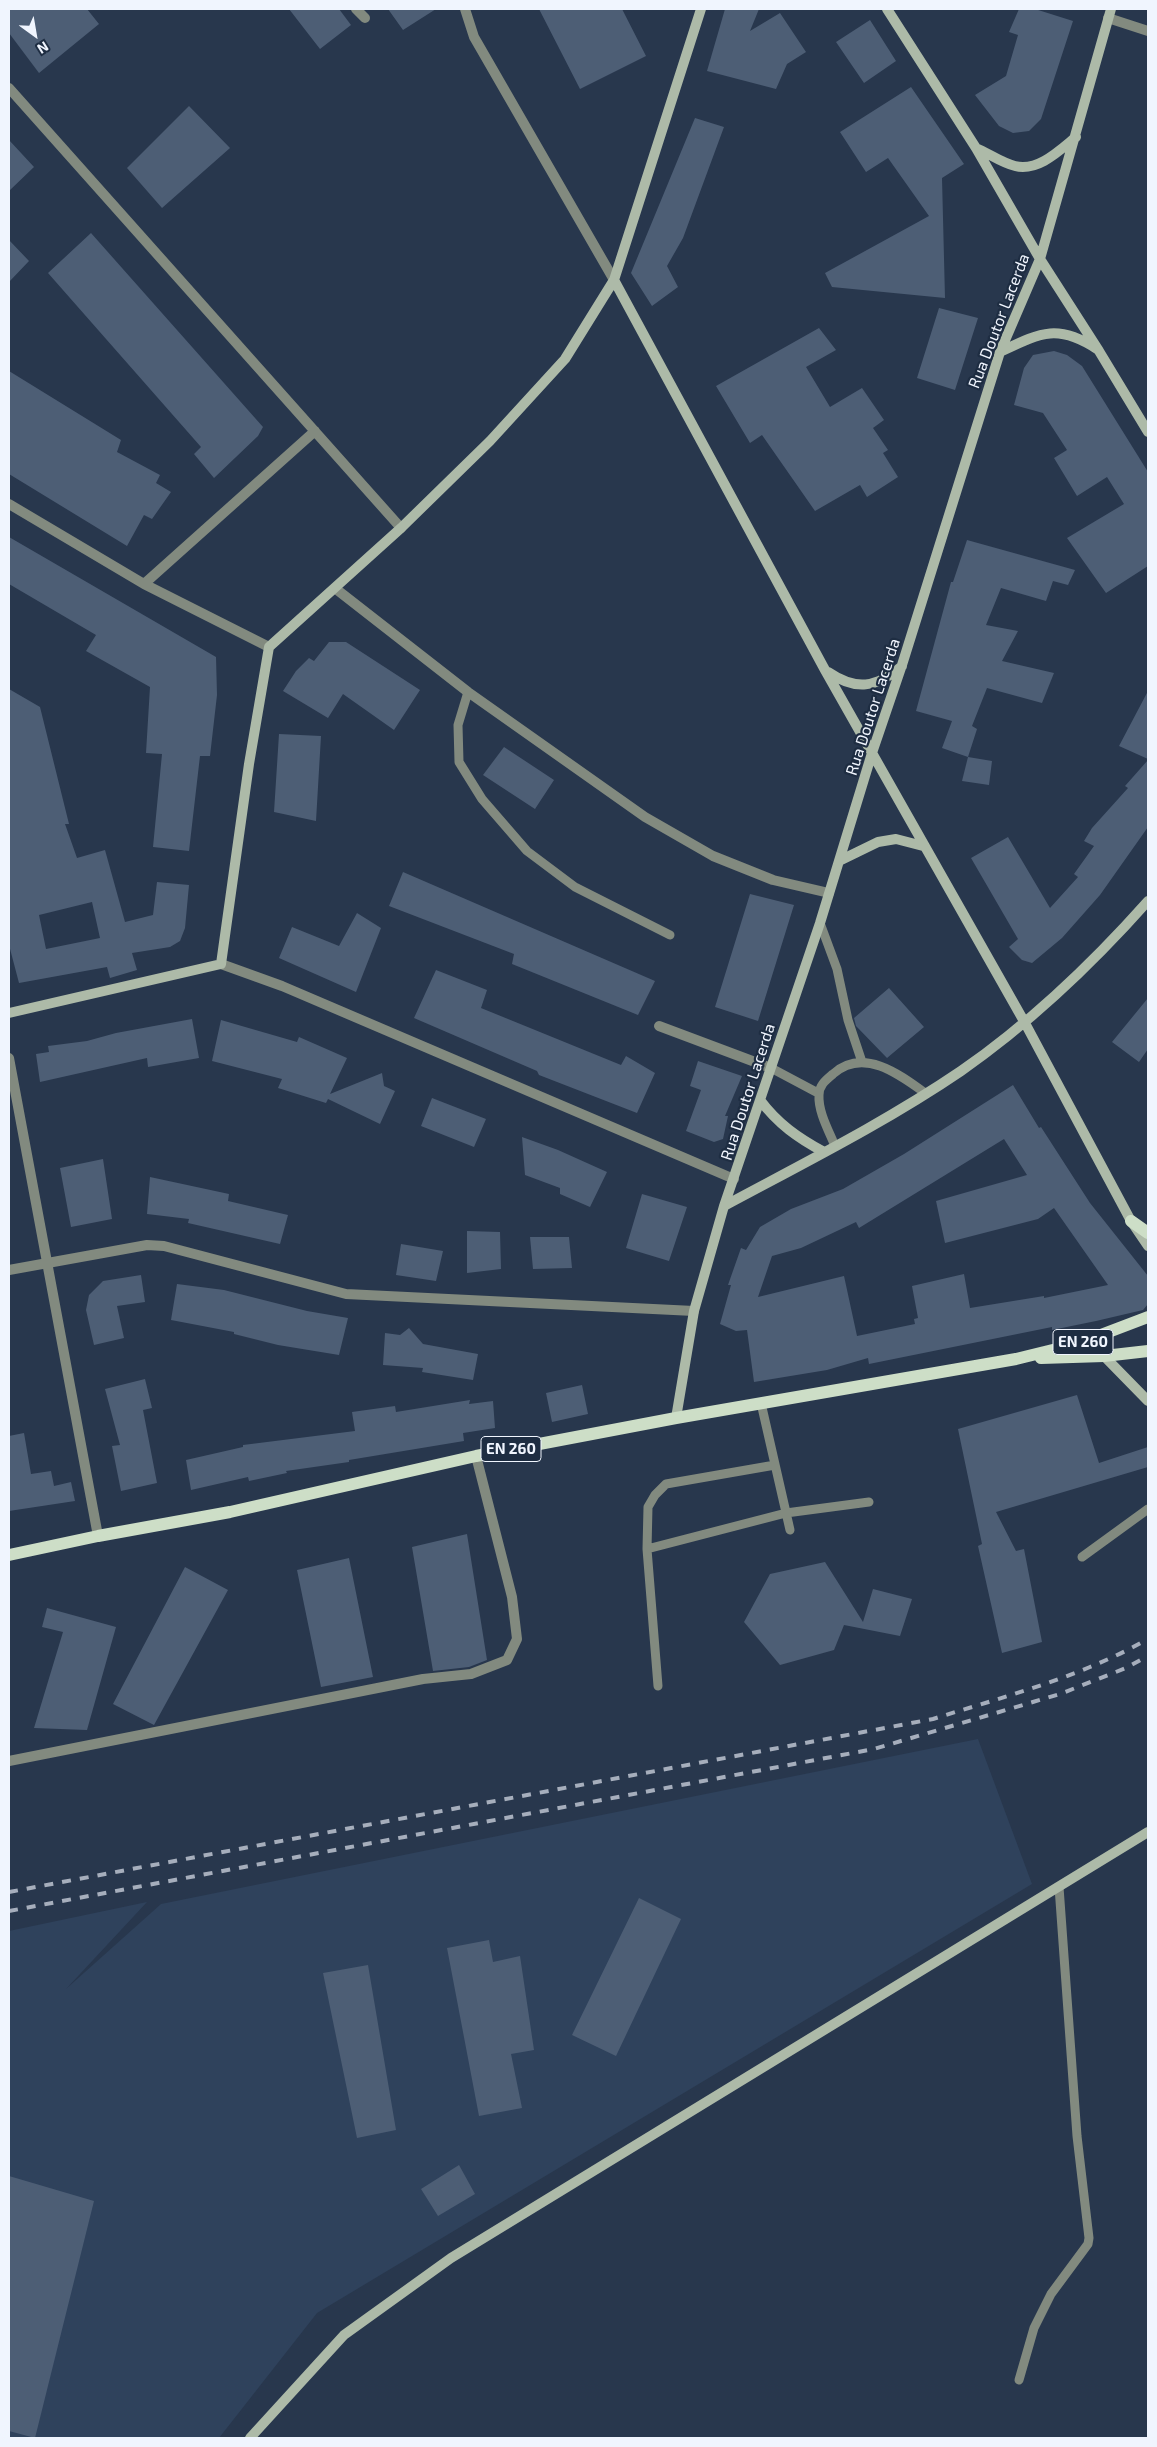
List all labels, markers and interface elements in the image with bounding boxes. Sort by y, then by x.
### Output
north arrow [10,10,60,60]
text: N [34,38,52,58]
street label: Rua Doutor Lacerda [964,251,1034,391]
street label: Rua Doutor Lacerda [842,636,904,778]
street label: Rua Doutor Lacerda [717,1021,779,1163]
road number: EN 260 [1053,1330,1113,1354]
road number: EN 260 [481,1436,541,1462]

